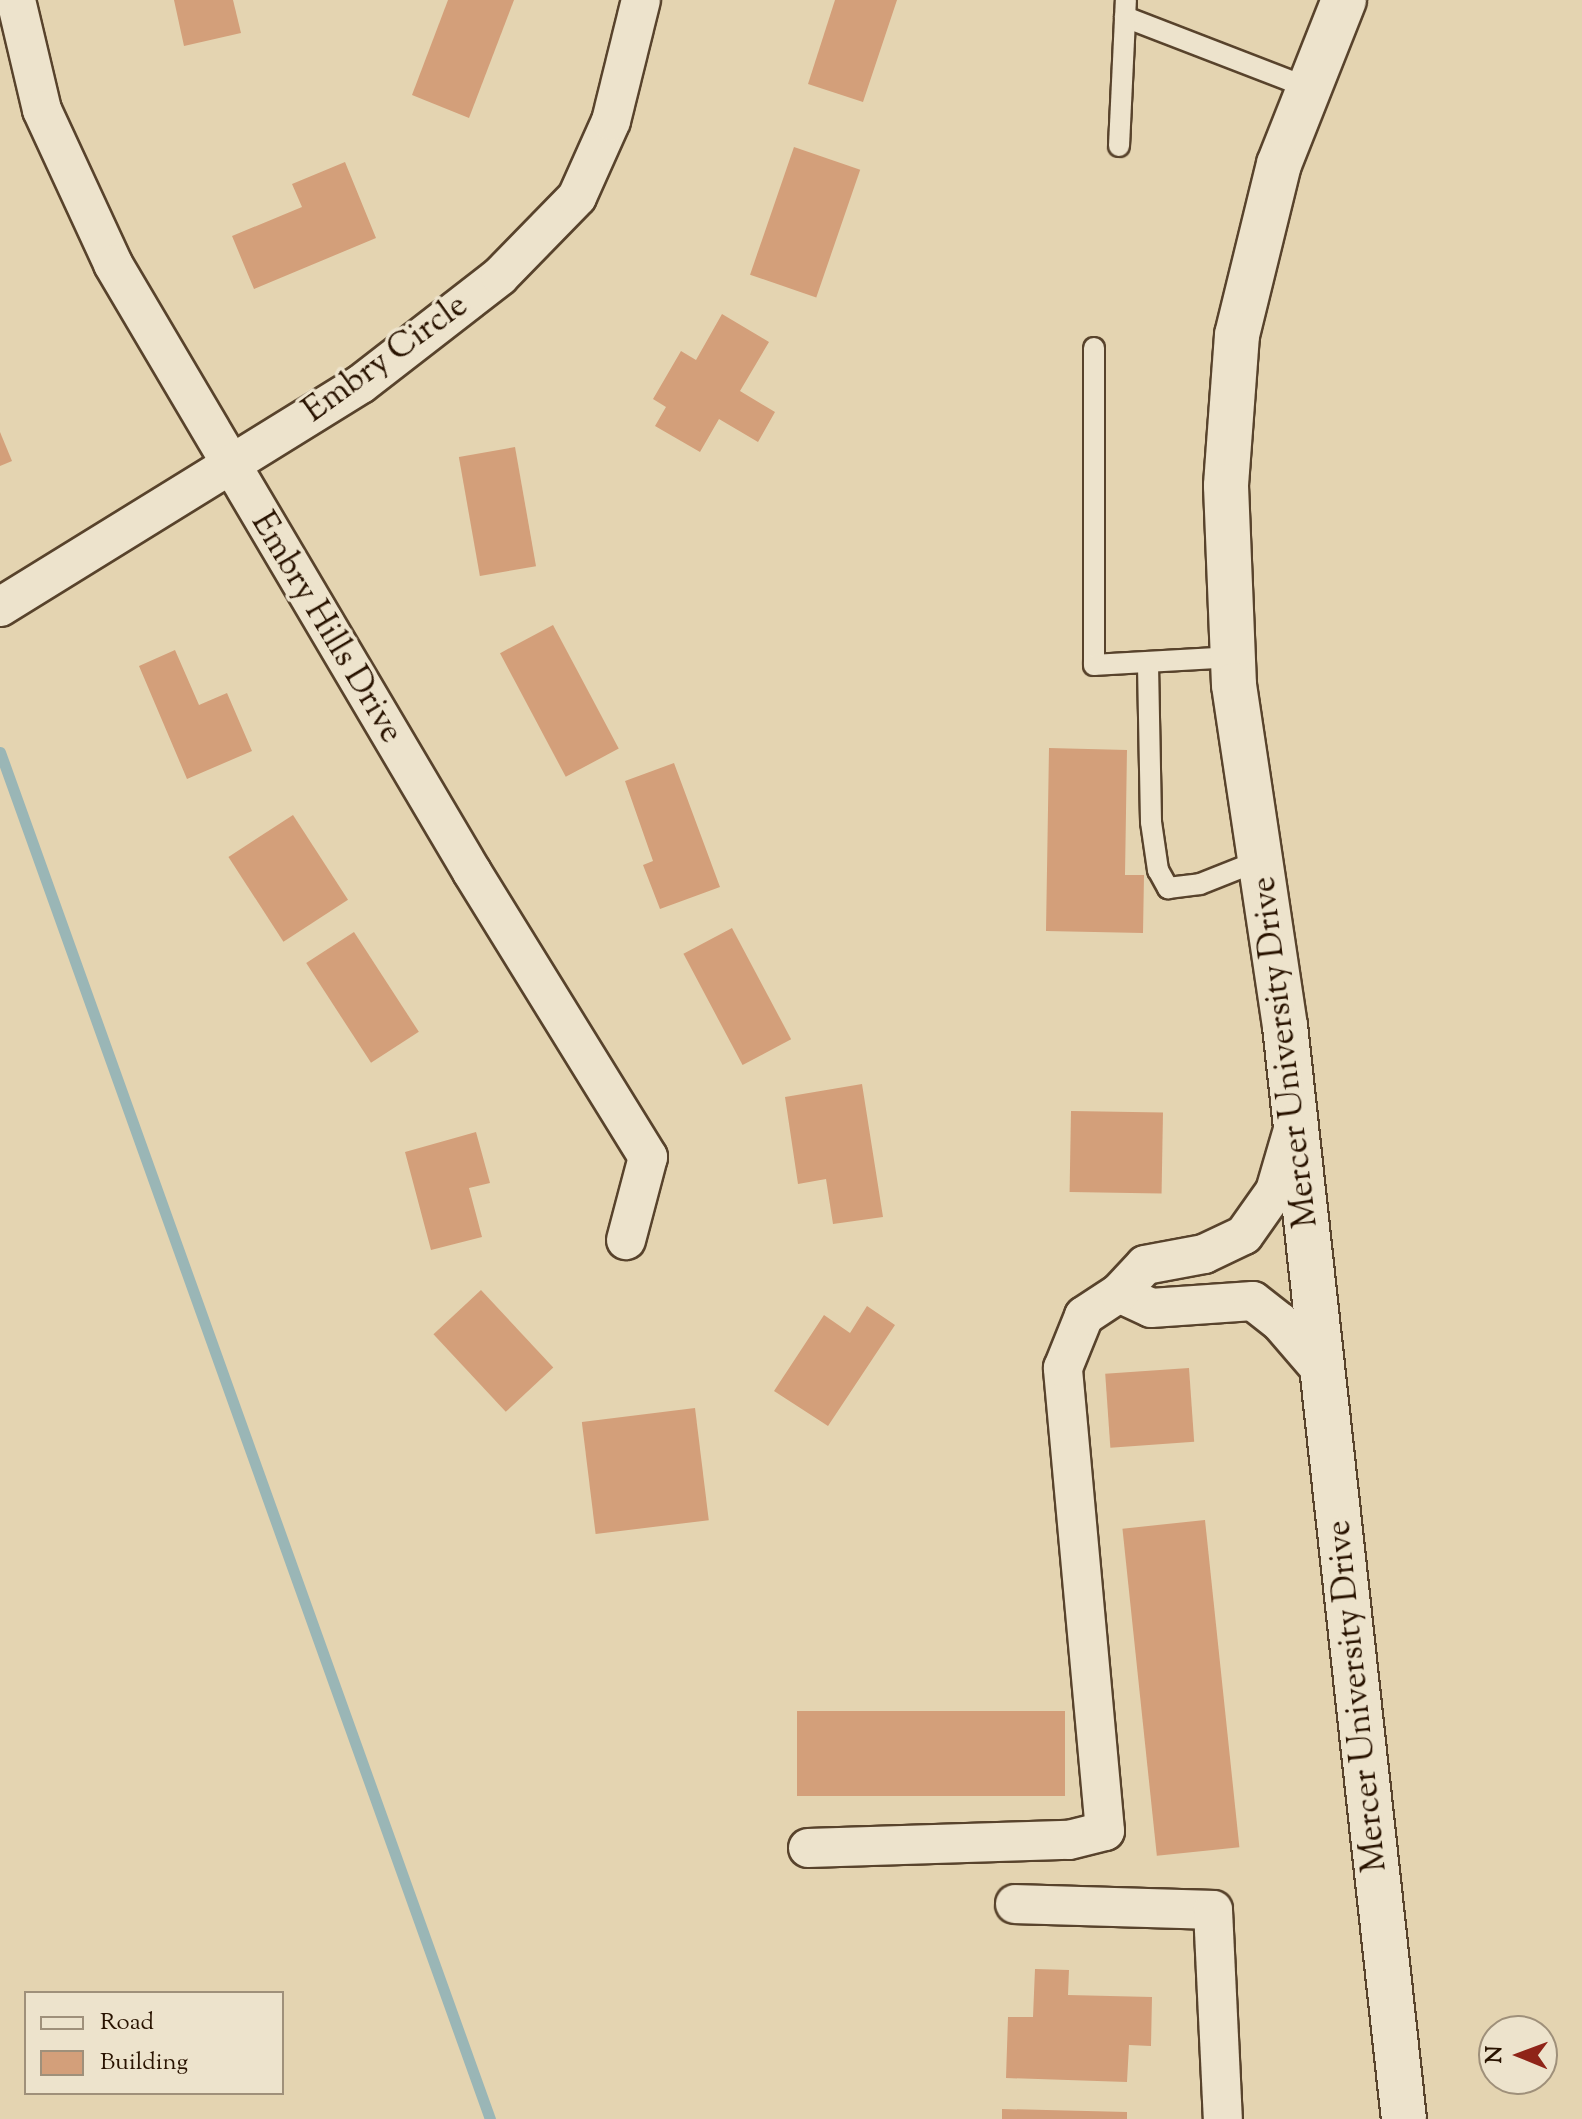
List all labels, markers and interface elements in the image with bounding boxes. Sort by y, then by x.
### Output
street label: Embry Circle [296,286,476,432]
street label: Embry Hills Drive [241,505,411,751]
street label: Mercer University Drive [1244,874,1328,1230]
street label: Mercer University Drive [1319,1518,1397,1874]
legend [24,1991,284,2095]
text: Road [100,2006,154,2040]
north arrow [1478,2015,1558,2095]
text: Building [100,2046,188,2080]
text: N [1480,2046,1512,2064]

